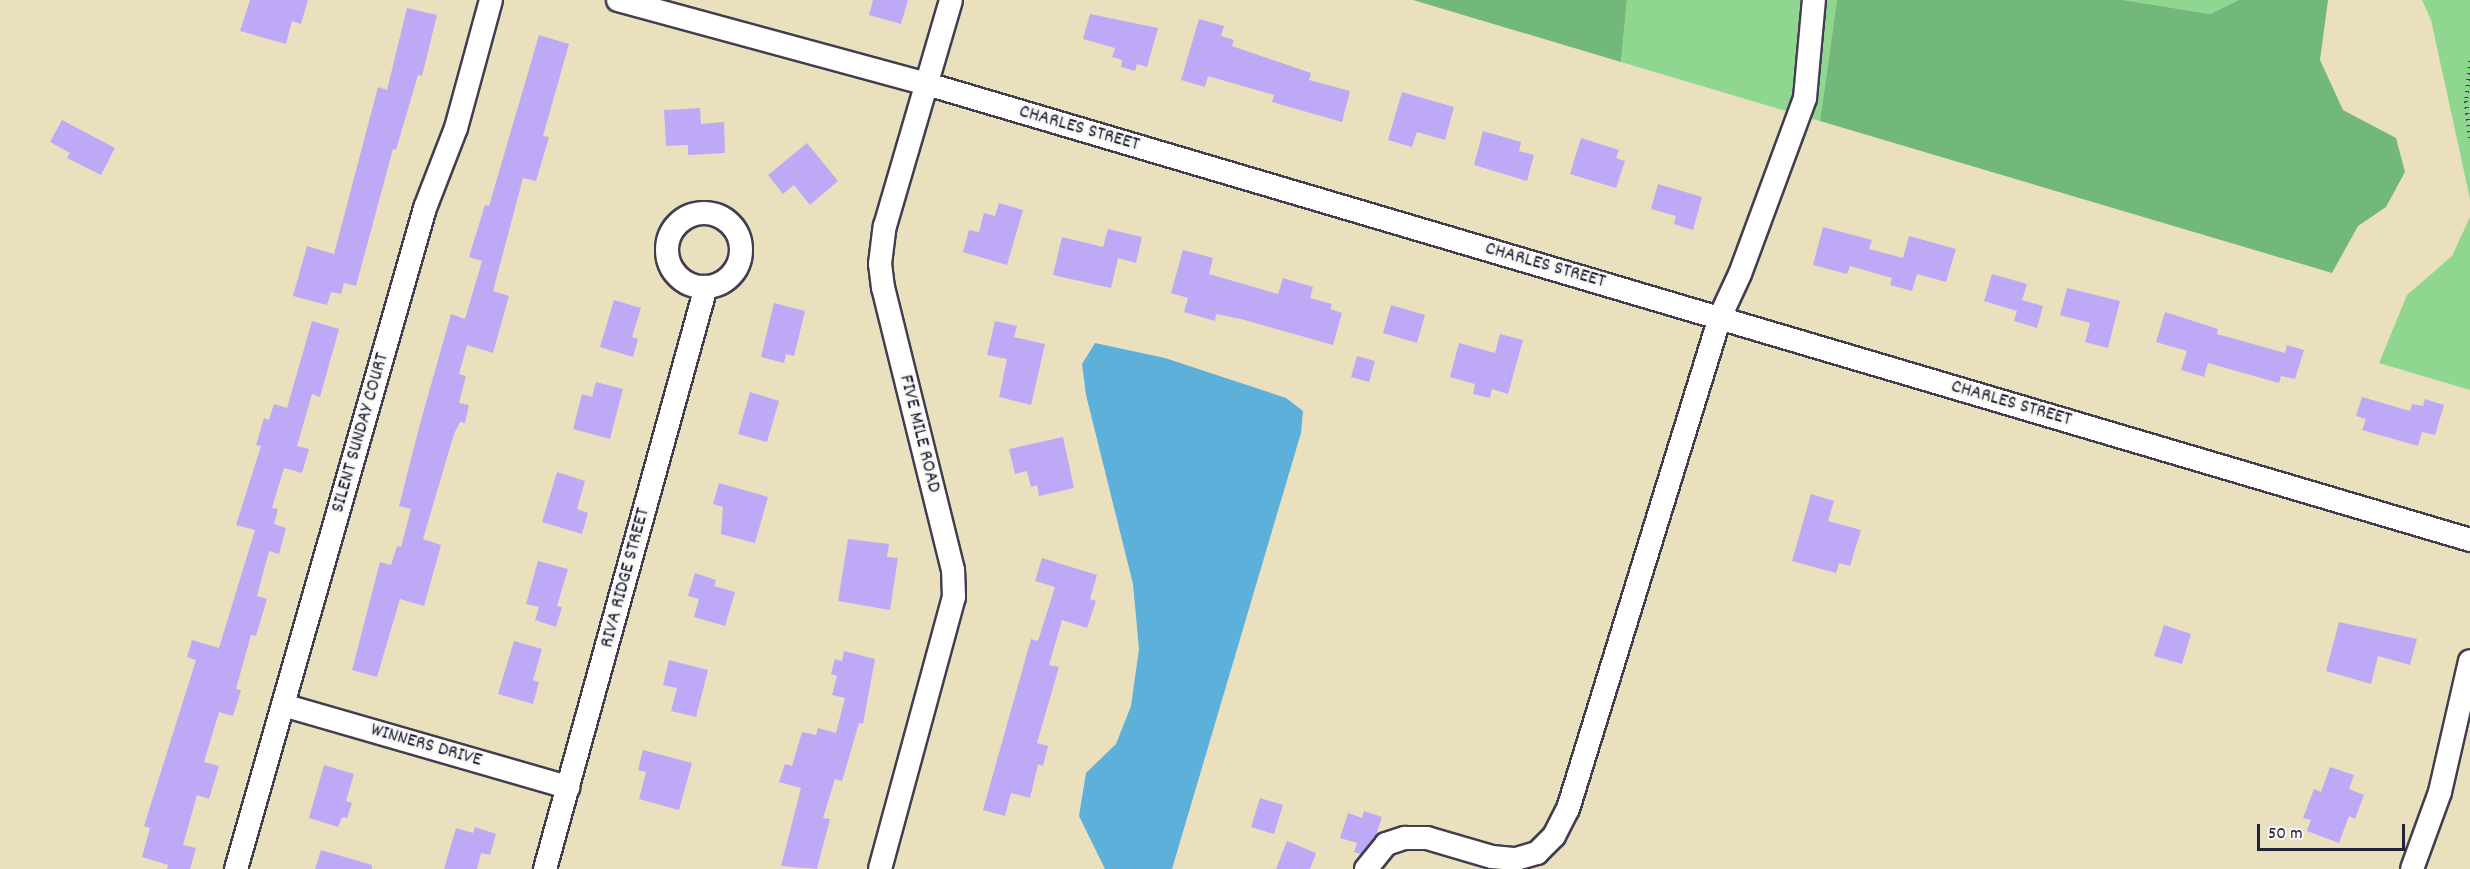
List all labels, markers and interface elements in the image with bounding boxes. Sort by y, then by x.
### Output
street label: CHARLES STREET [1016,100,1142,158]
street label: CHARLES STREET [1482,237,1608,295]
street label: SILENT SUNDAY COURT [327,350,395,516]
street label: FIVE MILE ROAD [893,373,945,495]
street label: CHARLES STREET [1948,375,2074,433]
street label: RIVA RIDGE STREET [596,505,656,651]
street label: WINNERS DRIVE [368,719,484,773]
scale bar [2260,812,2408,850]
text: 50 m [2268,822,2303,847]

